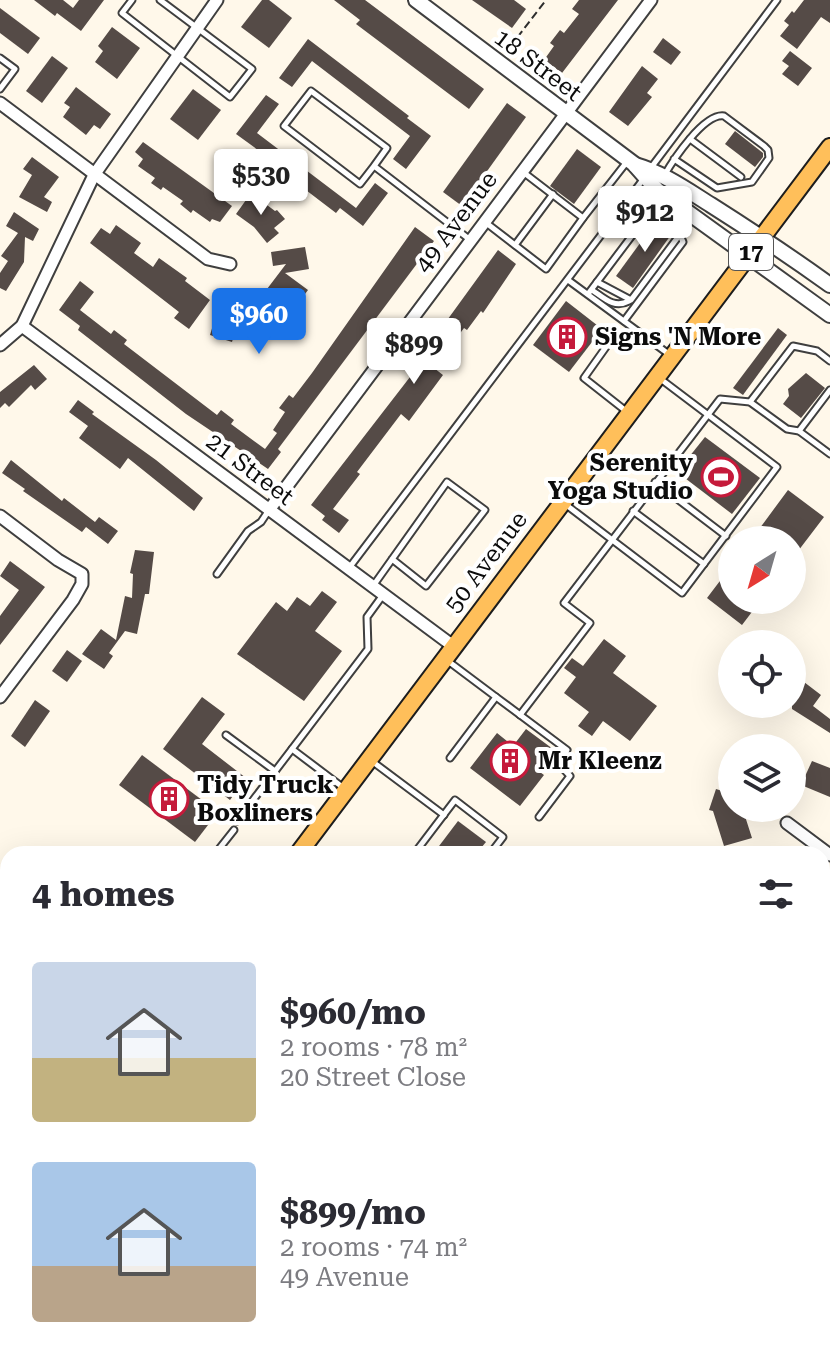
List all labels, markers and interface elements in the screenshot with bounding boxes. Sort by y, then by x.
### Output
street label: 18 Street [489,23,587,107]
pin: $530 [214,149,308,217]
text: $530 [232,160,290,190]
street label: 49 Avenue [409,166,503,278]
pin: $912 [598,186,692,254]
text: $912 [616,197,674,227]
road number: 17 [729,234,773,270]
pin: $960 [212,288,306,356]
text: $960 [230,299,288,329]
building icon: Signs 'N More [546,316,588,358]
pin: $899 [367,318,461,386]
place label: Signs 'N More [595,323,761,351]
text: $899 [385,329,443,359]
street label: 21 Street [201,427,299,511]
place label: Serenity Yoga Studio [548,449,693,505]
sports icon: Serenity Yoga Studio [700,456,742,498]
street label: 50 Avenue [439,506,533,618]
north arrow [718,526,806,614]
map controls [718,526,806,822]
button: locate [718,630,806,718]
button: layers [718,734,806,822]
building icon: Mr Kleenz [489,740,531,782]
place label: Mr Kleenz [538,747,662,775]
place label: Tidy Truck Boxliners [197,771,334,827]
building icon: Tidy Truck Boxliners [148,778,190,820]
icon: filters [754,872,798,916]
text: 4 homes [32,874,175,914]
text: $960/mo [280,992,426,1032]
icon: home [96,994,192,1090]
text: 2 rooms · 78 m² [280,1032,467,1062]
text: 20 Street Close [280,1062,466,1092]
text: $899/mo [280,1192,426,1232]
icon: home [96,1194,192,1290]
text: 2 rooms · 74 m² [280,1232,467,1262]
text: 49 Avenue [280,1262,409,1292]

